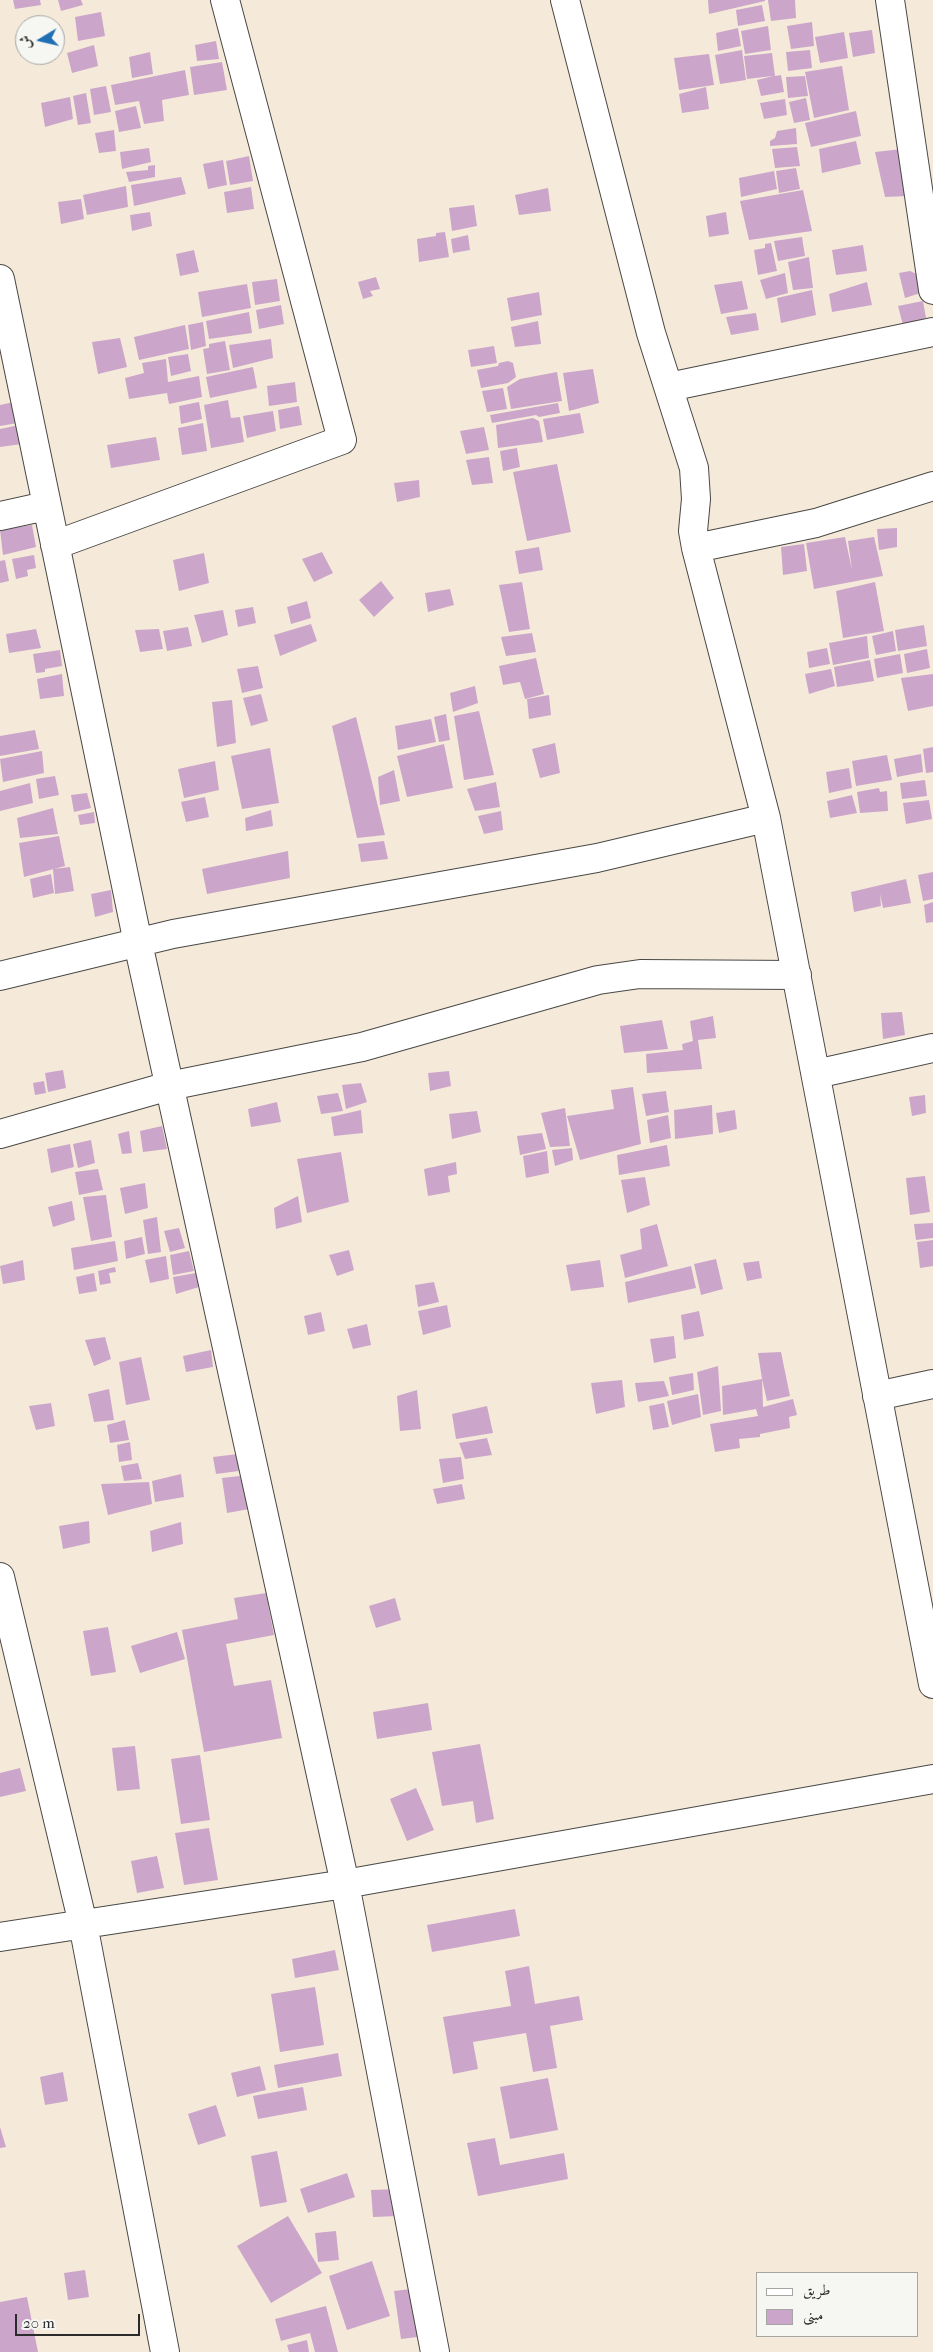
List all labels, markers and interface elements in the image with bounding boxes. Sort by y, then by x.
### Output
north arrow [15,15,65,65]
text: ش [16,34,35,50]
legend [756,2272,918,2337]
text: طريق [803,2281,830,2299]
scale bar [18,2304,142,2336]
text: مبنى [803,2306,823,2324]
text: 20 m [23,2314,55,2332]

